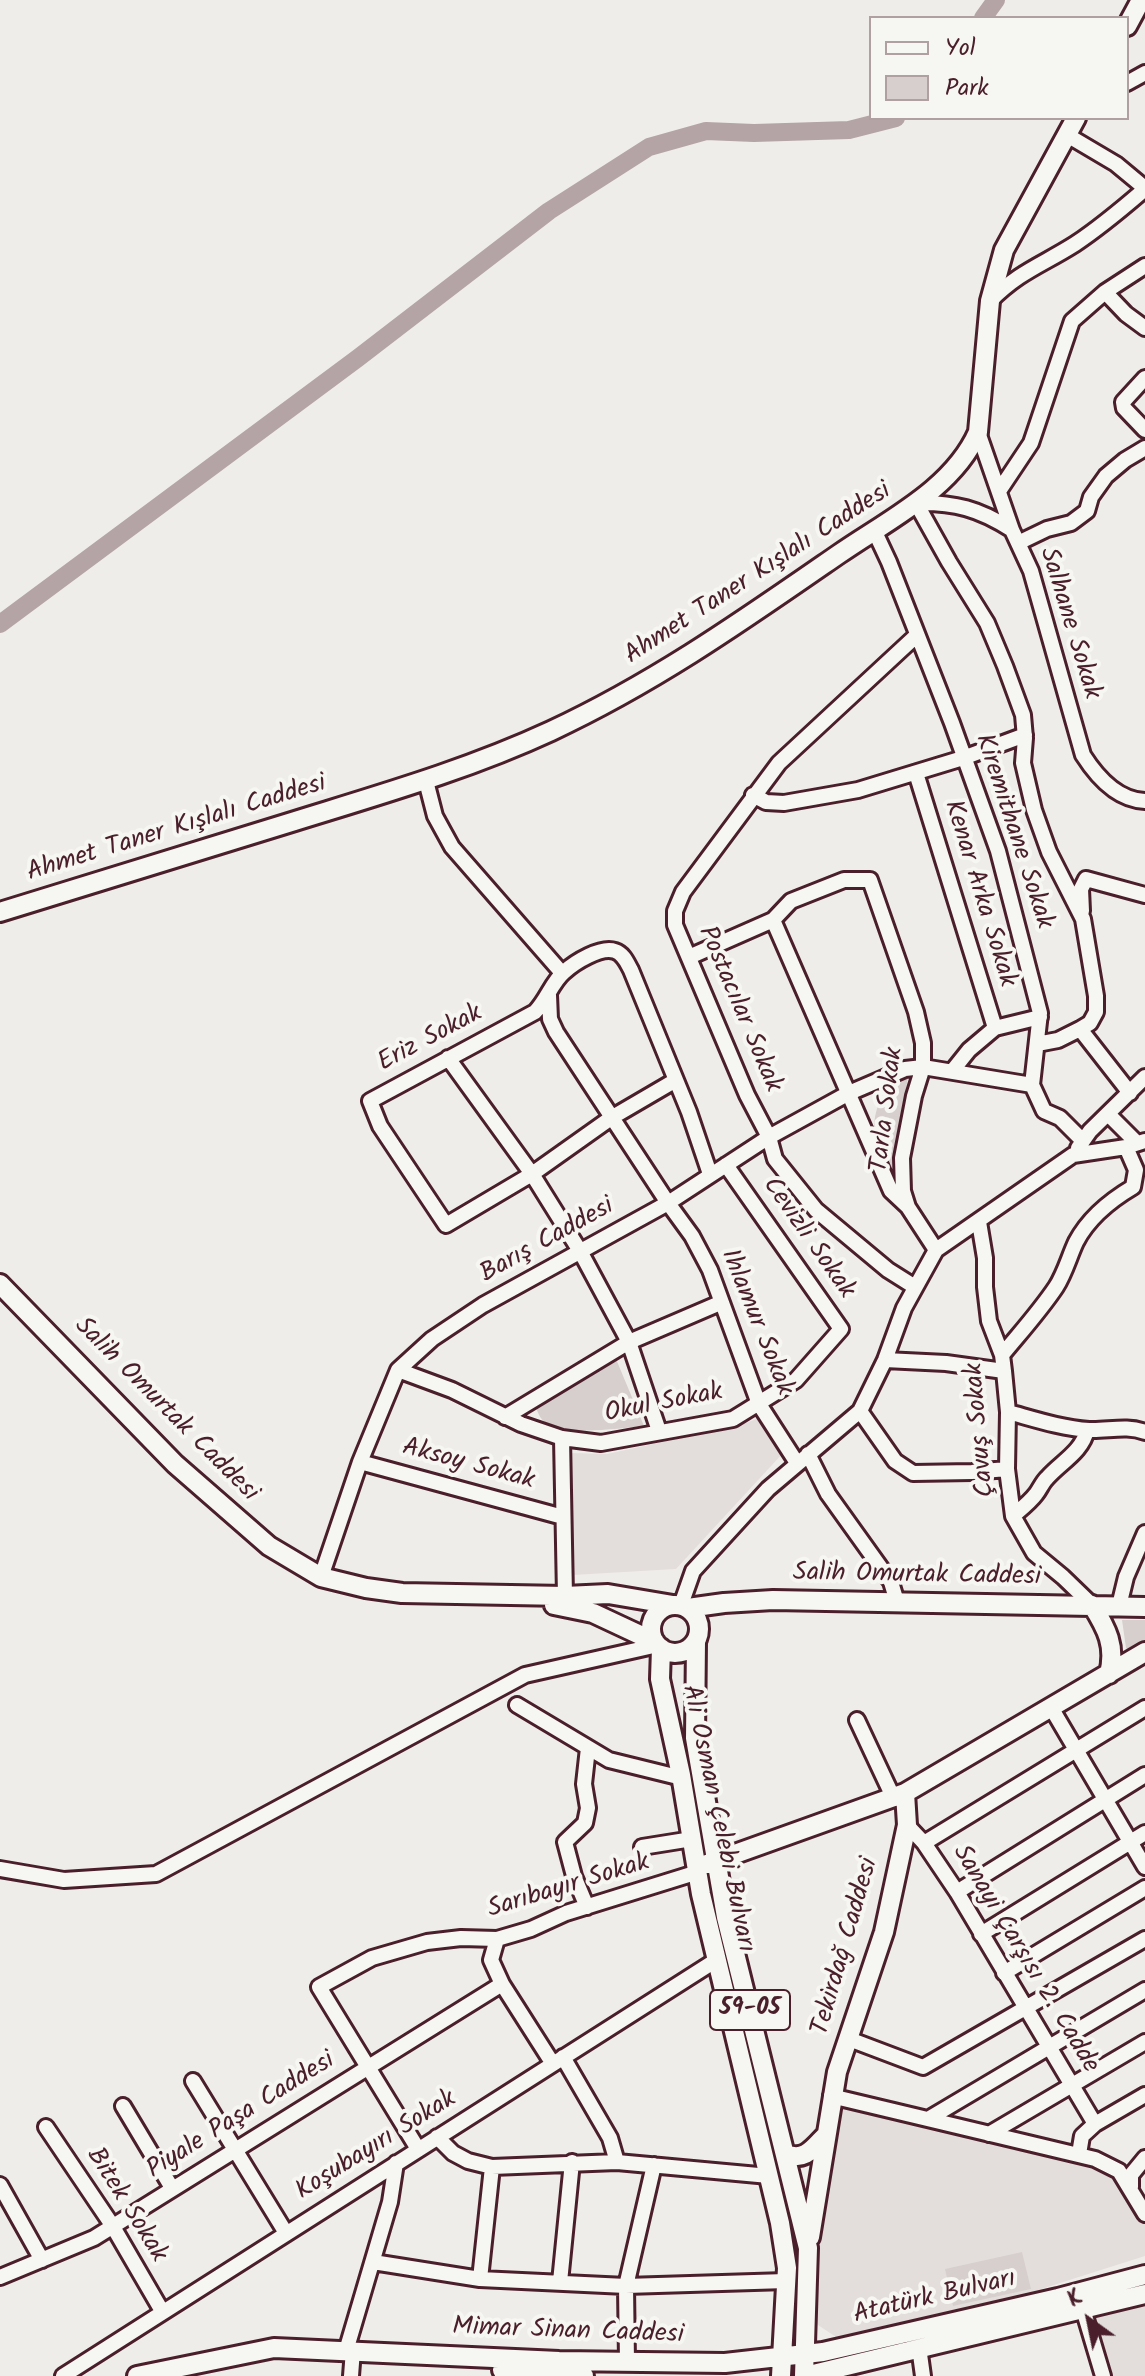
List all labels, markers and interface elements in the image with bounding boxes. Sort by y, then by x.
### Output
legend [869,16,1129,120]
text: Yol [945,29,976,68]
text: Park [945,69,989,108]
street label: Ahmet Taner Kışlalı Caddesi [620,477,898,673]
street label: Salhane Sokak [1030,545,1106,703]
street label: Kiremithane Sokak [966,731,1058,933]
street label: Ahmet Taner Kışlalı Caddesi [24,770,330,890]
street label: Kenar Arka Sokak [935,797,1021,991]
street label: Postacılar Sokak [689,922,787,1098]
street label: Eriz Sokak [373,999,489,1081]
street label: Tarla Sokak [866,1046,912,1174]
street label: Cevizli Sokak [754,1172,860,1306]
street label: Barış Caddesi [476,1192,620,1292]
street label: Ihlamur Sokak [712,1245,798,1401]
street label: Salih Omurtak Caddesi [66,1312,264,1510]
street label: Çavuş Sokak [961,1361,1003,1499]
street label: Okul Sokak [602,1378,726,1432]
street label: Aksoy Sokak [398,1433,538,1499]
street label: Salih Omurtak Caddesi [793,1559,1041,1595]
street label: Ali Osman Çelebi Bulvarı [672,1682,760,1956]
street label: Sanayi Çarşısı 2. Cadde [944,1840,1104,2080]
street label: Sarıbayır Sokak [484,1849,654,1927]
street label: Tekirdağ Caddesi [807,1855,887,2039]
road number: 59-05 [710,1990,790,2030]
street label: Piyale Paşa Caddesi [142,2047,342,2187]
street label: Koşubayırı Sokak [291,2085,463,2209]
street label: Bitek Sokak [78,2143,172,2269]
street label: Atatürk Bulvarı [851,2265,1019,2333]
north arrow [1049,2280,1129,2360]
text: K [1061,2281,1091,2318]
street label: Mimar Sinan Caddesi [452,2313,684,2353]

